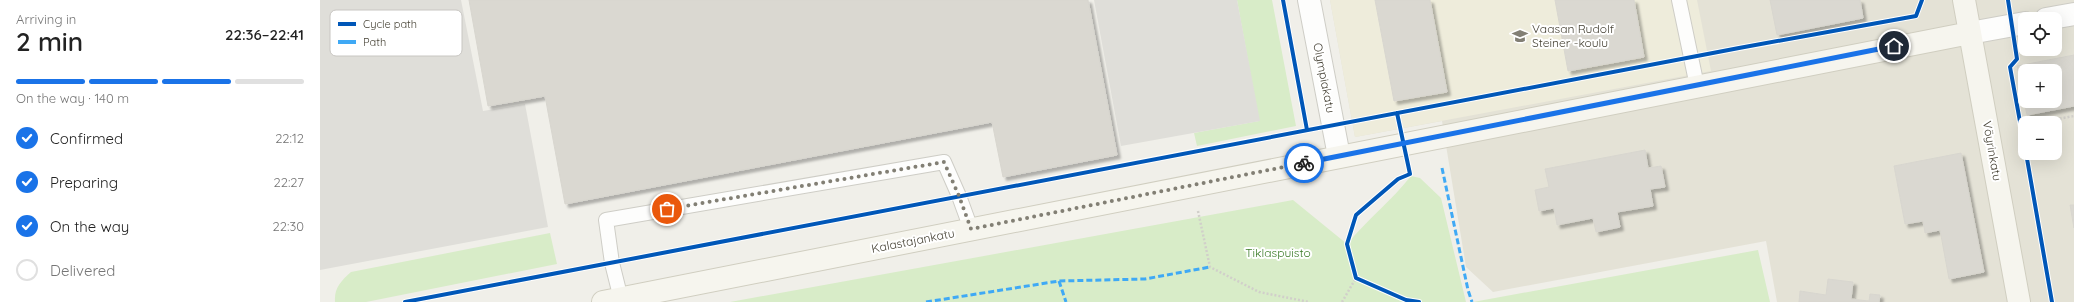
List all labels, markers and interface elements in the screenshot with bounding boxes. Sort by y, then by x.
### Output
legend [330,10,462,56]
text: Arriving in [16,11,76,27]
map controls [2018,12,2062,160]
button: locate [2018,12,2062,56]
text: Cycle path [363,17,417,31]
place label: Vaasan Rudolf Steiner -koulu [1532,21,1615,50]
text: 2 min [16,25,83,58]
text: 22:36–22:41 [225,25,304,44]
school or university icon: Vaasan Rudolf Steiner -koulu [1511,27,1529,45]
pin [1877,29,1911,63]
text: Path [363,35,386,49]
icon: home [1883,35,1905,57]
street label: Olympiakatu [1310,42,1339,114]
button: + [2018,64,2062,108]
text: On the way · 140 m [16,90,129,106]
button: − [2018,116,2062,160]
street label: Vöyrinkatu [1980,120,2005,182]
icon: check [16,127,38,149]
text: Confirmed [50,129,123,148]
text: 22:12 [275,130,304,146]
courier [1284,143,1324,183]
icon: bike [1293,152,1315,174]
icon: check [16,171,38,193]
text: Preparing [50,173,118,192]
text: 22:27 [274,174,304,190]
pin [650,192,684,226]
icon: bag [656,198,678,220]
icon: check [16,215,38,237]
text: On the way [50,217,129,236]
text: 22:30 [273,218,304,234]
street label: Kalastajankatu [870,225,956,256]
park label: Tiklaspuisto [1245,245,1311,260]
text: Delivered [50,261,115,280]

